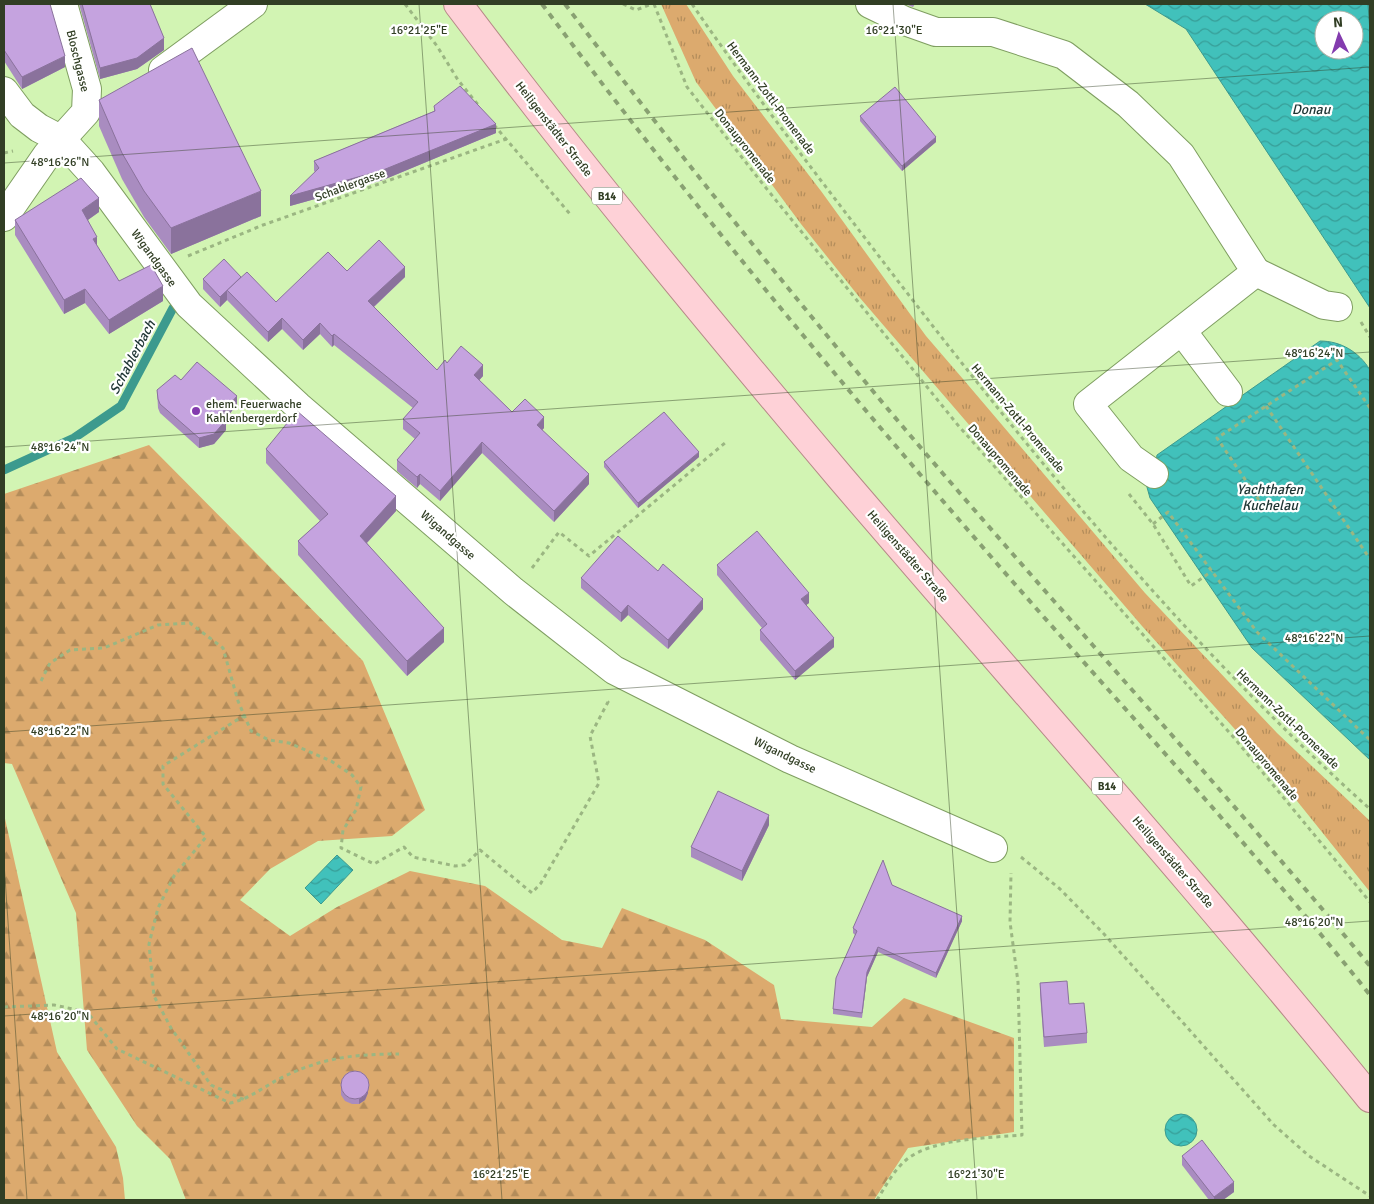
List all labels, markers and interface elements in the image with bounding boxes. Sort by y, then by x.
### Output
north arrow [1314,10,1364,60]
text: N [1333,14,1344,31]
text: 16°21'25"E [390,23,448,38]
text: 16°21'30"E [865,23,923,38]
street label: Bloschgasse [63,29,92,94]
street label: Hermann-Zottl-Promenade [723,39,818,158]
street label: Heiligenstädter Straße [512,79,595,180]
water label: Donau [1292,101,1332,118]
street label: Donaupromenade [711,106,778,187]
text: 48°16'26"N [31,155,89,170]
street label: Schablergasse [313,166,387,205]
road number: B14 [592,188,622,205]
street label: Wigandgasse [128,226,180,290]
water label: Schablerbach [106,317,159,397]
text: 48°16'24"N [1285,346,1343,361]
street label: Hermann-Zottl-Promenade [968,361,1068,476]
place label: ehem. Feuerwache Kahlenbergerdorf [206,397,302,426]
marker: ehem. Feuerwache Kahlenbergerdorf [190,405,202,417]
street label: Donaupromenade [964,421,1035,499]
text: 48°16'24"N [31,440,89,455]
water label: Yachthafen Kuchelau [1237,481,1304,514]
street label: Heiligenstädter Straße [864,507,952,605]
street label: Wigandgasse [417,508,478,563]
text: 48°16'22"N [1285,631,1343,646]
street label: Hermann-Zottl-Promenade [1233,666,1342,772]
text: 48°16'22"N [31,724,89,739]
street label: Donaupromenade [1232,725,1301,804]
street label: Wigandgasse [751,734,819,777]
road number: B14 [1092,778,1122,794]
street label: Heiligenstädter Straße [1129,813,1217,911]
text: 48°16'20"N [1285,915,1343,930]
text: 48°16'20"N [31,1009,89,1024]
text: 16°21'25"E [472,1167,530,1182]
text: 16°21'30"E [947,1167,1005,1182]

